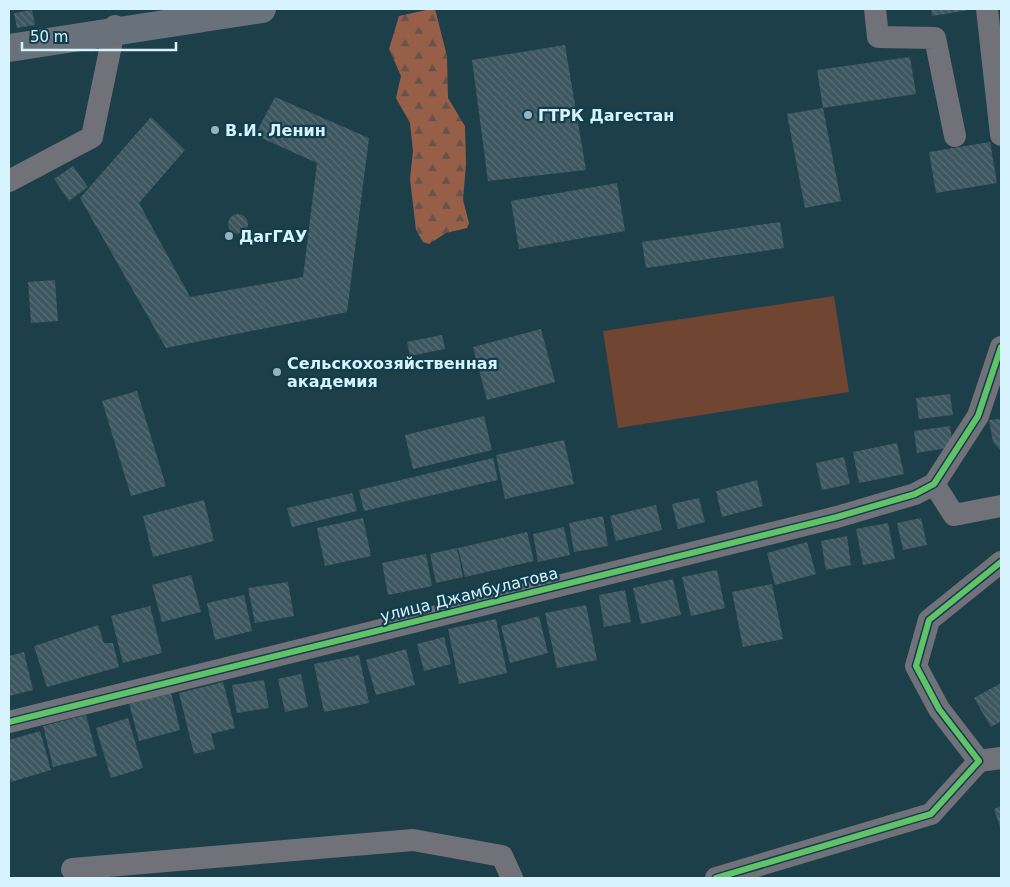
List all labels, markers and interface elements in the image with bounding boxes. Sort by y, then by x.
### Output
scale bar [22,20,176,52]
text: 50 m [30,28,68,46]
place label: ГТРК Дагестан [538,106,674,125]
marker: ГТРК Дагестан [522,109,534,121]
place label: В.И. Ленин [225,121,326,140]
marker: В.И. Ленин [209,124,221,136]
place label: ДагГАУ [239,227,307,246]
marker: ДагГАУ [223,230,235,242]
place label: Сельскохозяйственная академия [287,354,498,391]
marker: Сельскохозяйственная академия [271,366,283,378]
street label: улица Джамбулатова [378,563,560,626]

